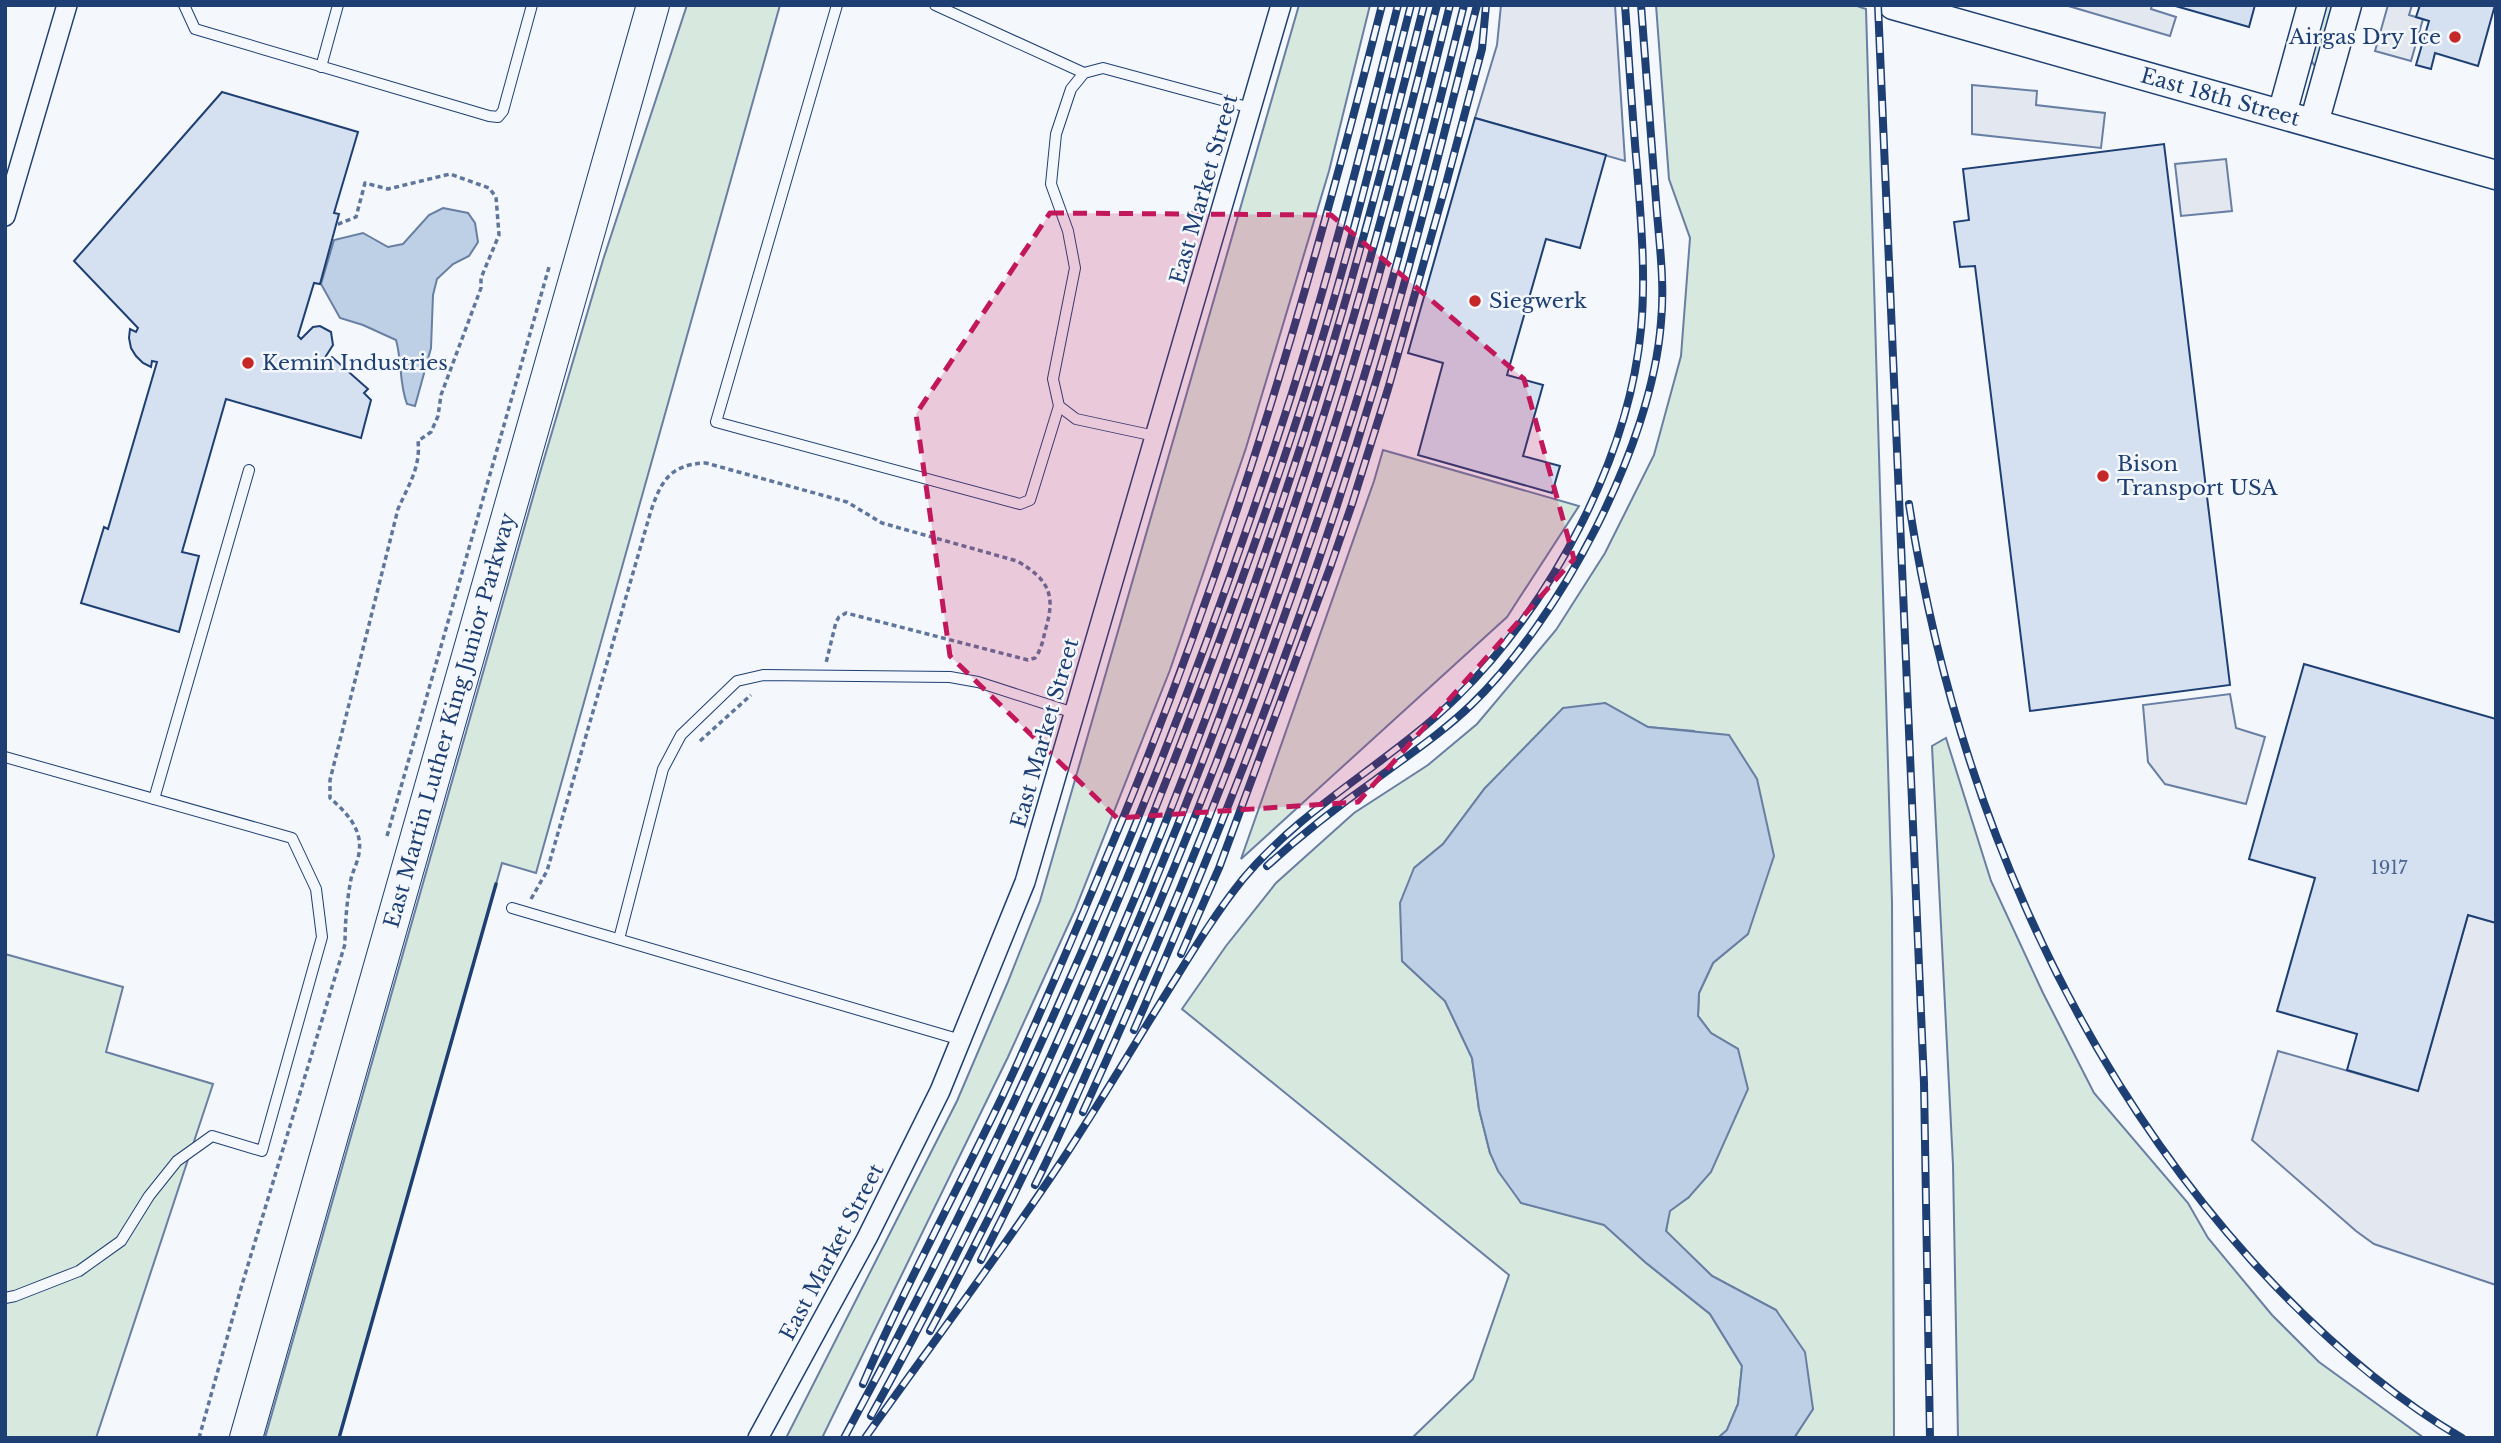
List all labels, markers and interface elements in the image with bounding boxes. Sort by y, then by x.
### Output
place label: Airgas Dry Ice [2288,24,2441,50]
marker: Airgas Dry Ice [2447,29,2463,45]
street label: East 18th Street [2138,62,2303,132]
street label: East Market Street [1164,91,1244,287]
place label: Siegwerk [1489,288,1587,314]
marker: Siegwerk [1467,293,1483,309]
place label: Kemin Industries [262,350,448,376]
marker: Kemin Industries [240,355,256,371]
place label: Bison Transport USA [2117,451,2278,501]
marker: Bison Transport USA [2095,468,2111,484]
street label: East Martin Luther King Junior Parkway [379,509,521,931]
street label: East Market Street [1005,635,1085,831]
house number: 1917 [2371,857,2408,879]
street label: East Market Street [774,1159,890,1345]

